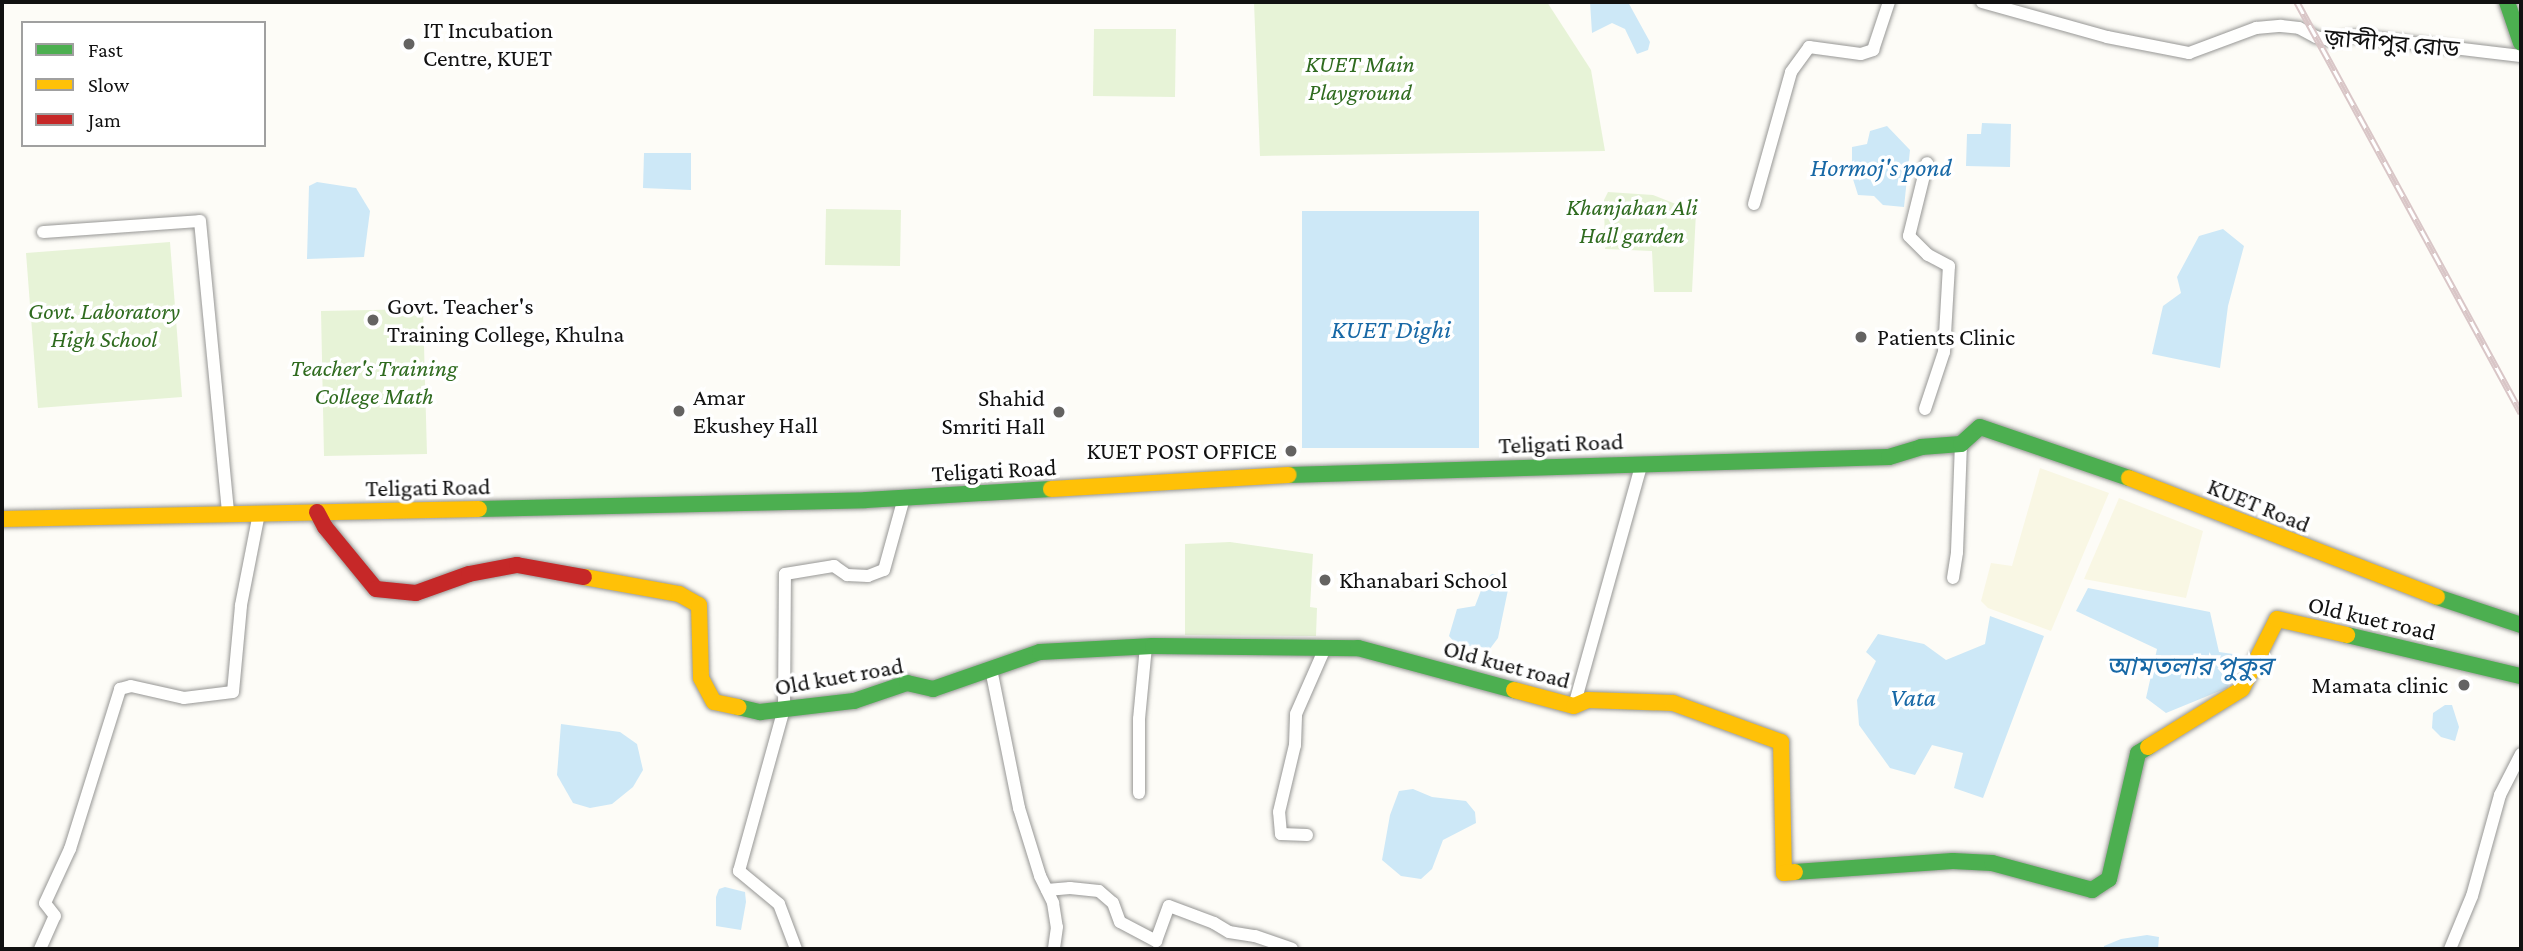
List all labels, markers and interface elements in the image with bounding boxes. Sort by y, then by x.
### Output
place label: IT Incubation Centre, KUET [423,16,553,72]
legend [21,21,266,147]
street label: জ়াব্দীপুর রোড [2323,23,2461,63]
marker: IT Incubation Centre, KUET [401,36,417,52]
text: Fast [88,38,123,62]
park label: KUET Main Playground [1305,50,1415,106]
text: Slow [88,73,129,97]
text: Jam [88,108,121,132]
water label: Hormoj's pond [1810,152,1952,184]
park label: Khanjahan Ali Hall garden [1566,193,1698,249]
place label: Govt. Teacher's Training College, Khulna [387,292,624,348]
park label: Govt. Laboratory High School [28,297,180,353]
marker: Govt. Teacher's Training College, Khulna [365,312,381,328]
water label: KUET Dighi [1331,314,1451,346]
place label: Patients Clinic [1877,323,2015,351]
marker: Patients Clinic [1851,327,1871,347]
park label: Teacher's Training College Math [290,354,458,410]
place label: Amar Ekushey Hall [693,383,818,439]
place label: Shahid Smriti Hall [941,384,1045,440]
marker: Amar Ekushey Hall [671,403,687,419]
marker: Shahid Smriti Hall [1051,404,1067,420]
street label: Teligati Road [1498,426,1624,460]
place label: KUET POST OFFICE [1086,437,1277,465]
marker: KUET POST OFFICE [1283,443,1299,459]
street label: Teligati Road [931,452,1057,488]
street label: KUET Road [2203,471,2315,539]
street label: Teligati Road [365,472,491,502]
place label: Khanabari School [1339,566,1508,594]
marker: Khanabari School [1317,572,1333,588]
street label: Old kuet road [2305,589,2439,647]
street label: Old kuet road [1440,633,1574,695]
street label: Old kuet road [772,651,906,701]
water label: আমতলার পুকুর [2106,651,2272,683]
place label: Mamata clinic [2312,671,2448,699]
marker: Mamata clinic [2454,675,2474,695]
water label: Vata [1890,682,1936,714]

